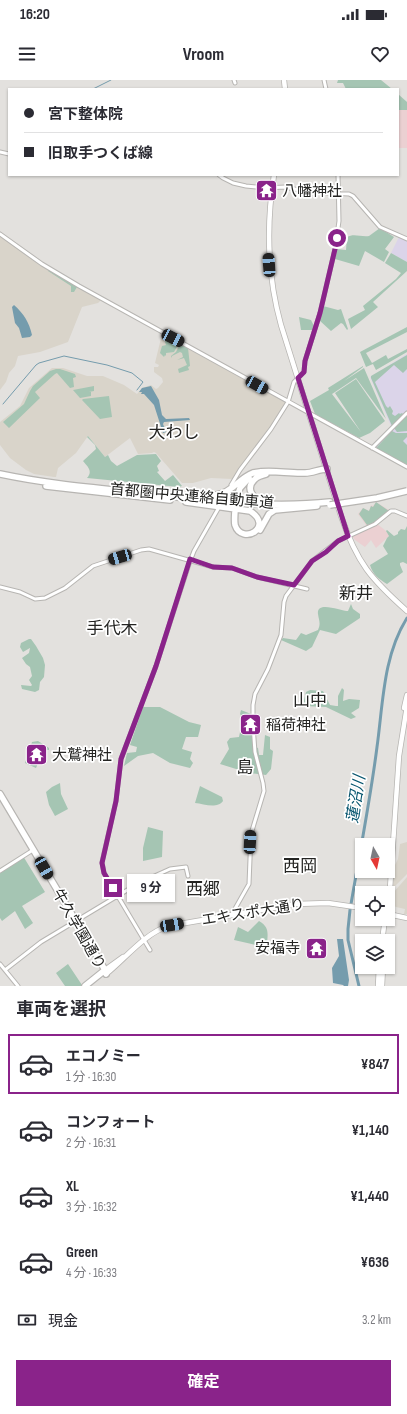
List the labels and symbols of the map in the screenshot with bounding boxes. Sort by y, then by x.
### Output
temple icon: 八幡神社 [254,178,280,204]
place label: 八幡神社 [282,182,342,201]
route start [328,229,346,247]
car [262,253,276,277]
car [160,327,186,349]
car [244,374,270,396]
district label: 大わし [149,423,200,443]
street label: 首都圏中央連絡自動車道 [109,480,275,513]
car [107,548,133,566]
district label: 新井 [339,584,373,604]
district label: 手代木 [87,619,138,639]
district label: 山中 [293,691,327,711]
temple icon: 稲荷神社 [238,712,264,738]
place label: 稲荷神社 [266,716,326,735]
temple icon: 大鷲神社 [24,742,50,768]
place label: 大鷲神社 [52,746,112,765]
district label: 島 [237,758,254,778]
water label: 蓮沼川 [343,772,370,824]
car [243,830,257,854]
north arrow [355,838,395,878]
car [33,855,55,881]
district label: 西岡 [283,857,317,877]
callout: 9 分 [127,874,175,902]
route end [104,879,122,897]
district label: 西郷 [186,880,220,900]
street label: 牛久学園通り [48,886,109,973]
street label: エキスポ大通り [200,895,306,930]
car [159,917,185,933]
temple icon: 安福寺 [303,935,329,961]
place label: 安福寺 [255,939,300,958]

